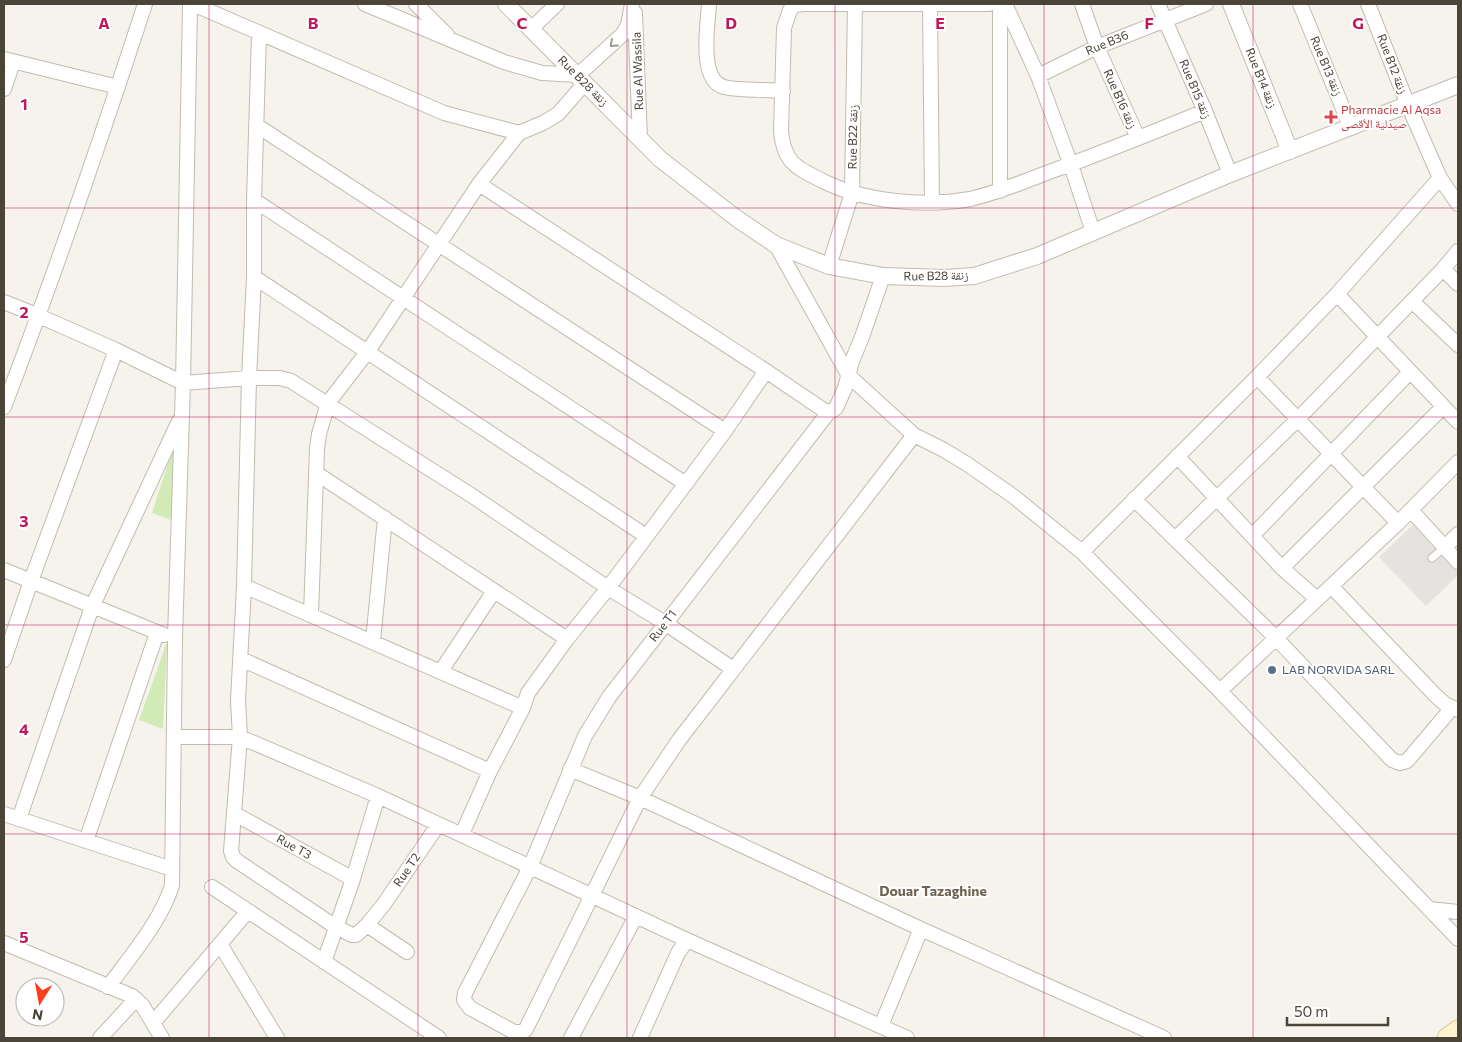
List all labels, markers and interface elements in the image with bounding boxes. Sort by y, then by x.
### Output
text: A [98,13,110,32]
text: B [308,13,319,32]
text: C [517,13,528,32]
text: D [725,13,737,32]
text: E [935,13,945,32]
text: F [1144,13,1154,32]
text: G [1352,13,1364,32]
street label: Rue B36 [1083,27,1130,57]
street label: Rue Al Wassila [629,32,645,110]
street label: Rue B12 زنقة [1375,32,1411,96]
street label: Rue B13 زنقة [1308,34,1346,98]
one-way arrow [609,38,618,47]
street label: Rue B14 زنقة [1244,45,1280,110]
street label: Rue B28 زنقة [556,52,612,109]
street label: Rue B15 زنقة [1177,57,1215,121]
street label: Rue B16 زنقة [1102,67,1140,131]
text: 1 [20,94,28,113]
place label: Pharmacie Al Aqsa صيدلية الأقصى [1341,102,1441,131]
street label: Rue B22 زنقة [844,104,860,169]
marker: Pharmacie Al Aqsa صيدلية الأقصى [1325,111,1337,123]
street label: Rue B28 زنقة [903,267,969,283]
text: 2 [19,302,29,321]
text: 3 [19,511,29,530]
street label: Rue T1 [646,607,679,644]
place label: LAB NORVIDA SARL [1282,662,1395,676]
marker: LAB NORVIDA SARL [1266,664,1278,676]
text: 4 [19,719,29,738]
street label: Rue T3 [275,831,315,861]
street label: Rue T2 [390,850,423,889]
district label: Douar Tazaghine [879,882,987,899]
text: 5 [19,927,29,946]
north arrow [15,977,65,1027]
scale bar [1287,994,1388,1026]
text: 50 m [1294,1002,1328,1020]
text: N [31,1006,44,1025]

